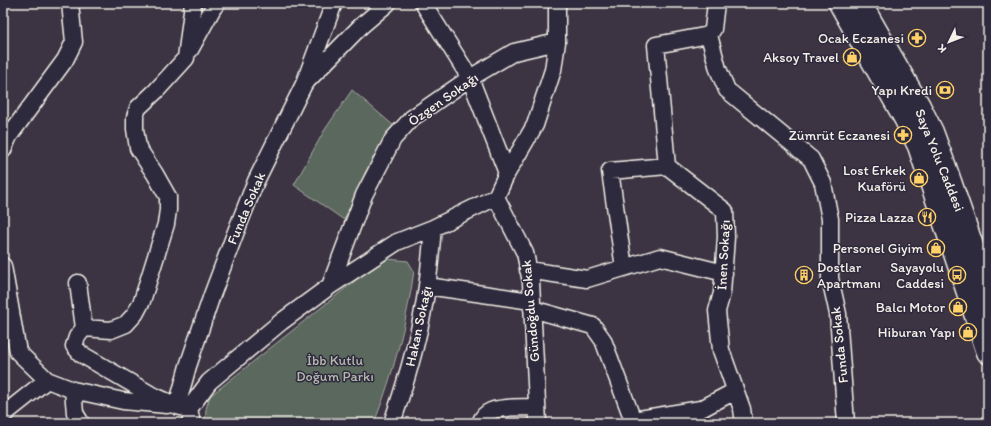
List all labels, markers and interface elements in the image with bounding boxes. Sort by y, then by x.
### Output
north arrow [929,22,969,62]
pharmacy icon: Ocak Eczanesi [907,28,927,48]
place label: Ocak Eczanesi [818,30,904,47]
text: K [934,41,949,55]
shop icon: Aksoy Travel [842,47,862,67]
place label: Aksoy Travel [763,49,839,66]
street label: Özgen Sokağı [405,69,482,130]
bank icon: Yapı Kredi [935,80,955,100]
place label: Yapı Kredi [871,82,932,99]
street label: Saya Yolu Caddesi [911,106,968,214]
pharmacy icon: Zümrüt Eczanesi [893,125,913,145]
place label: Zümrüt Eczanesi [789,127,890,144]
place label: Lost Erkek Kuaförü [843,162,906,195]
shop icon: Lost Erkek Kuaförü [909,168,929,188]
street label: Funda Sokak [224,169,270,247]
restaurant icon: Pizza Lazza [917,207,937,227]
place label: Pizza Lazza [845,209,915,226]
street label: İnen Sokağı [713,219,734,291]
shop icon: Personel Giyim [926,238,946,258]
place label: Personel Giyim [833,240,923,257]
street label: Gündoğdu Sokak [518,259,543,363]
place label: Dostlar Apartmanı [817,259,881,292]
place label: Sayayolu Caddesi [890,259,944,292]
building icon: Dostlar Apartmanı [794,265,814,285]
bus stop icon: Sayayolu Caddesi [947,265,967,285]
street label: Hakan Sokağı [402,284,435,368]
shop icon: Balcı Motor [948,297,968,317]
place label: Balcı Motor [876,299,946,316]
street label: Funda Sokak [827,305,852,384]
shop icon: Hiburan Yapı [958,322,978,342]
place label: Hiburan Yapı [878,324,955,341]
park label: İbb Kutlu Doğum Parkı [296,352,374,385]

